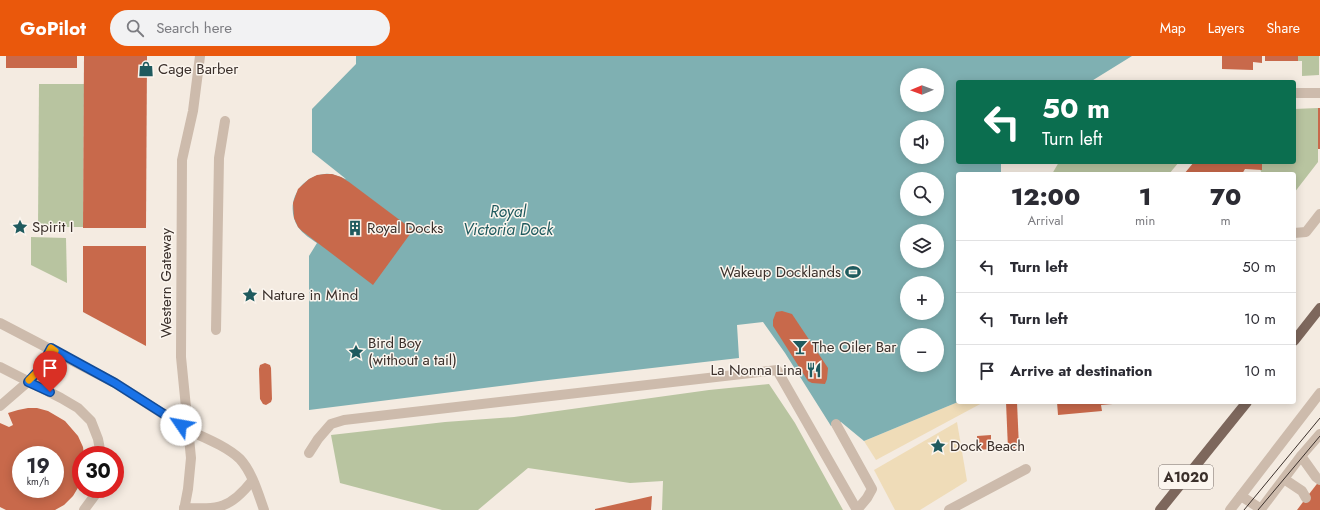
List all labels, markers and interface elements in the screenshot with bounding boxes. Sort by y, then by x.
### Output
search box [110,10,390,46]
text: GoPilot [20,15,86,42]
icon: search [124,17,146,39]
text: Search here [156,17,232,39]
text: Map [1160,18,1186,38]
text: Layers [1208,18,1244,38]
text: Share [1266,18,1300,38]
place label: Cage Barber [158,58,239,80]
shop icon: Cage Barber [137,60,155,78]
north arrow [900,68,944,112]
map controls [900,68,944,372]
text: 50 m [1042,88,1110,129]
icon: left [976,96,1028,148]
button: sound [900,120,944,164]
text: Turn left [1042,126,1102,152]
button: search [900,172,944,216]
text: 12:00 [1011,179,1080,214]
text: 1 [1139,179,1151,214]
text: 70 [1210,179,1241,214]
water label: Royal Victoria Dock [463,200,554,241]
text: Arrival [1028,211,1063,230]
text: min [1135,211,1155,230]
text: m [1221,211,1231,230]
place label: Spirit I [32,216,74,238]
place label: Royal Docks [367,217,443,239]
place icon: Spirit I [11,218,29,236]
building icon: Royal Docks [346,219,364,237]
button: layers [900,224,944,268]
street label: Western Gateway [155,228,177,338]
icon: left [976,256,998,278]
text: Turn left [1010,256,1068,278]
text: 50 m [1242,256,1276,278]
place label: Wakeup Docklands [720,261,841,283]
sports icon: Wakeup Docklands [844,263,862,281]
button: + [900,276,944,320]
place label: Nature in Mind [262,284,358,306]
place icon: Nature in Mind [241,286,259,304]
icon: left [976,308,998,330]
text: Turn left [1010,308,1068,330]
text: 10 m [1244,308,1276,330]
button: − [900,328,944,372]
place label: Bird Boy (without a tail) [368,332,457,371]
place label: The Oiler Bar [812,336,897,358]
bar icon: The Oiler Bar [791,338,809,356]
place icon: Bird Boy (without a tail) [347,343,365,361]
pin [33,351,67,392]
icon: arrive [39,357,61,379]
place label: La Nonna Lina [711,359,802,381]
icon: arrive [976,360,998,382]
text: Arrive at destination [1010,360,1152,382]
text: 10 m [1244,360,1276,382]
restaurant icon: La Nonna Lina [805,361,823,379]
position arrow [160,404,202,446]
place label: Dock Beach [950,435,1025,457]
place icon: Dock Beach [929,437,947,455]
speed limit sign: 30 [72,446,124,498]
text: 19 [26,452,50,481]
road number: A1020 [1159,465,1213,489]
text: km/h [27,474,49,489]

